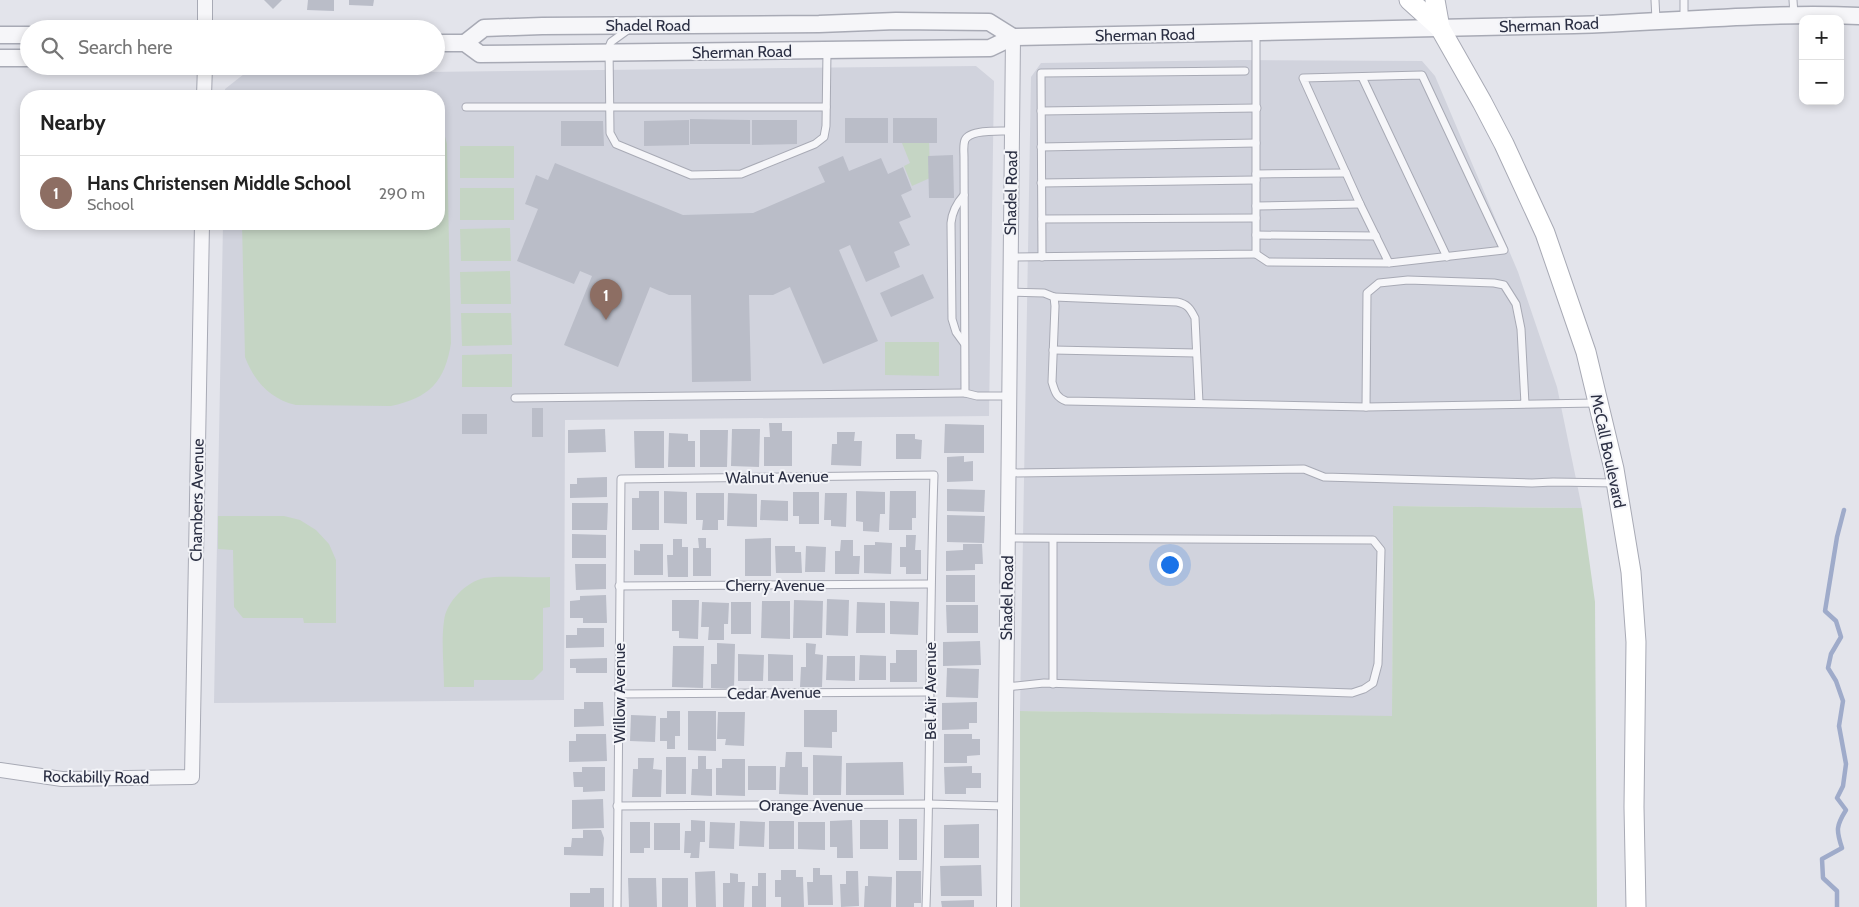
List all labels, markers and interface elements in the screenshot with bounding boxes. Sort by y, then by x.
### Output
street label: Sherman Road [1499,14,1599,36]
map controls [1799,15,1844,105]
button: + [1799,15,1844,60]
street label: Shadel Road [606,16,690,35]
search box [20,20,445,75]
street label: Sherman Road [1095,25,1195,45]
icon: search [38,34,66,62]
text: Search here [78,36,172,59]
street label: Sherman Road [692,42,792,62]
button: − [1799,60,1844,105]
text: Nearby [40,110,106,135]
street label: Shadel Road [1001,150,1021,236]
text: Hans Christensen Middle School [87,172,351,195]
text: 1 [53,184,59,203]
text: 290 m [379,184,425,203]
text: School [87,195,134,214]
pin: 1 [590,279,622,320]
street label: McCall Boulevard [1587,392,1629,510]
street label: Chambers Avenue [186,438,208,562]
street label: Walnut Avenue [725,467,829,487]
your location [1157,552,1183,578]
street label: Shadel Road [997,555,1017,641]
street label: Cherry Avenue [725,576,825,595]
street label: Bel Air Avenue [921,642,940,740]
street label: Willow Avenue [610,643,629,743]
street label: Cedar Avenue [727,683,821,703]
street label: Rockabilly Road [43,767,149,787]
street label: Orange Avenue [759,796,863,815]

